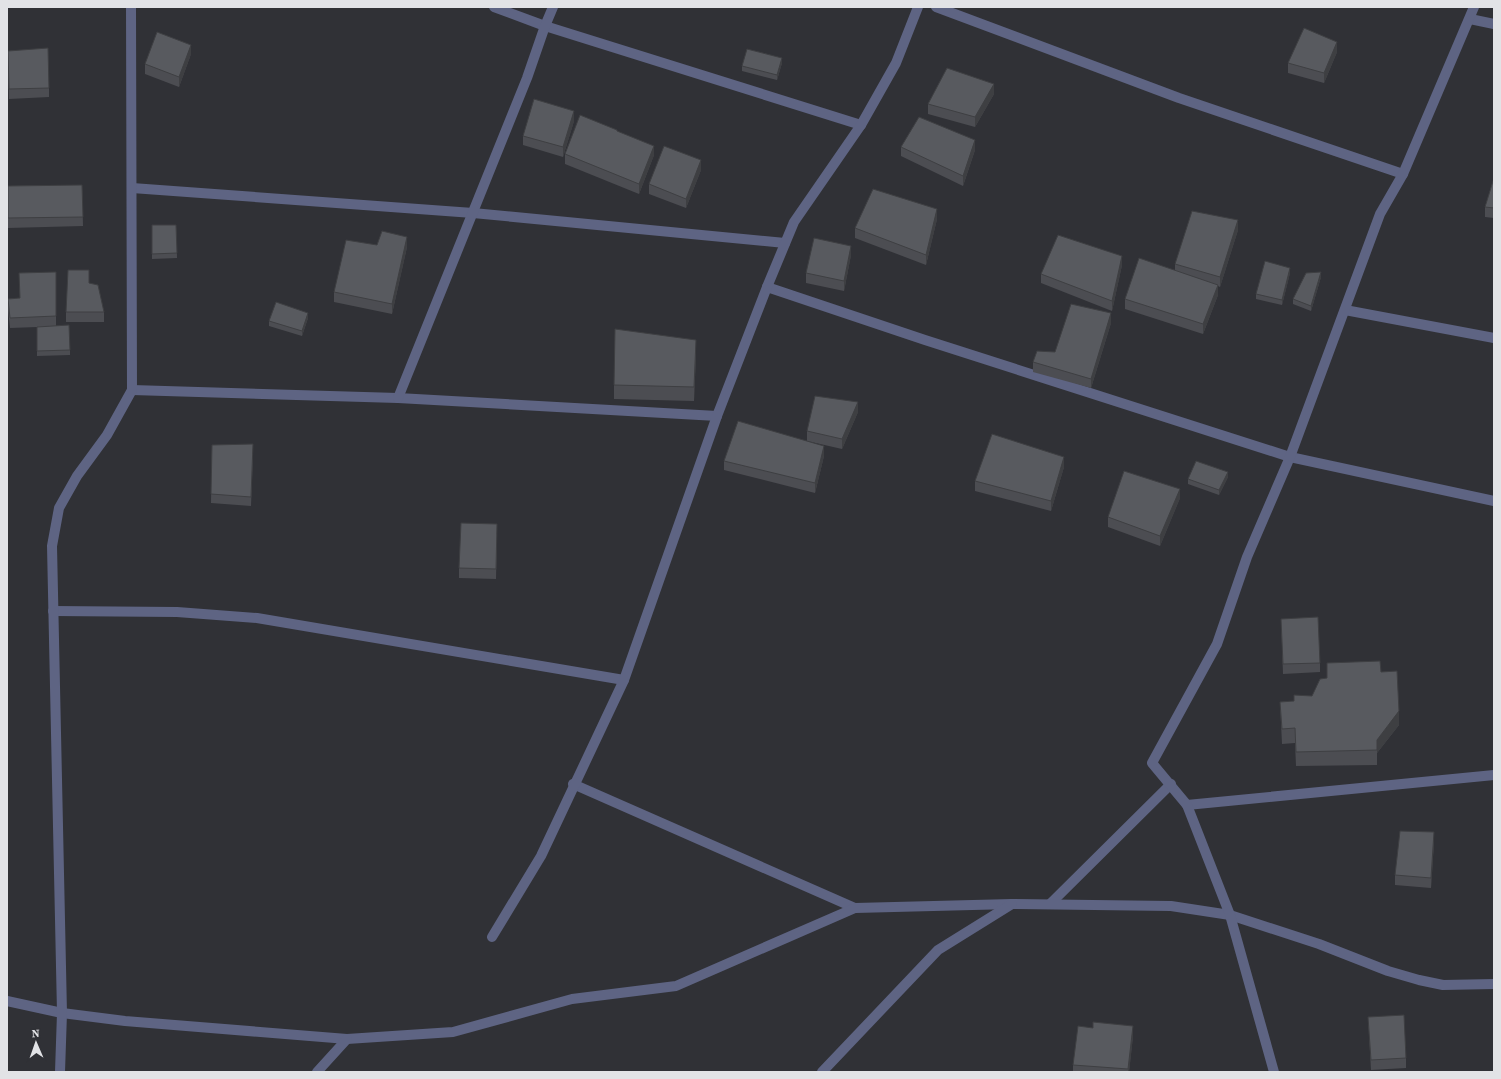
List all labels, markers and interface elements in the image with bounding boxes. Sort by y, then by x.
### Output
north arrow [16,1023,56,1063]
text: N [31,1026,40,1041]

